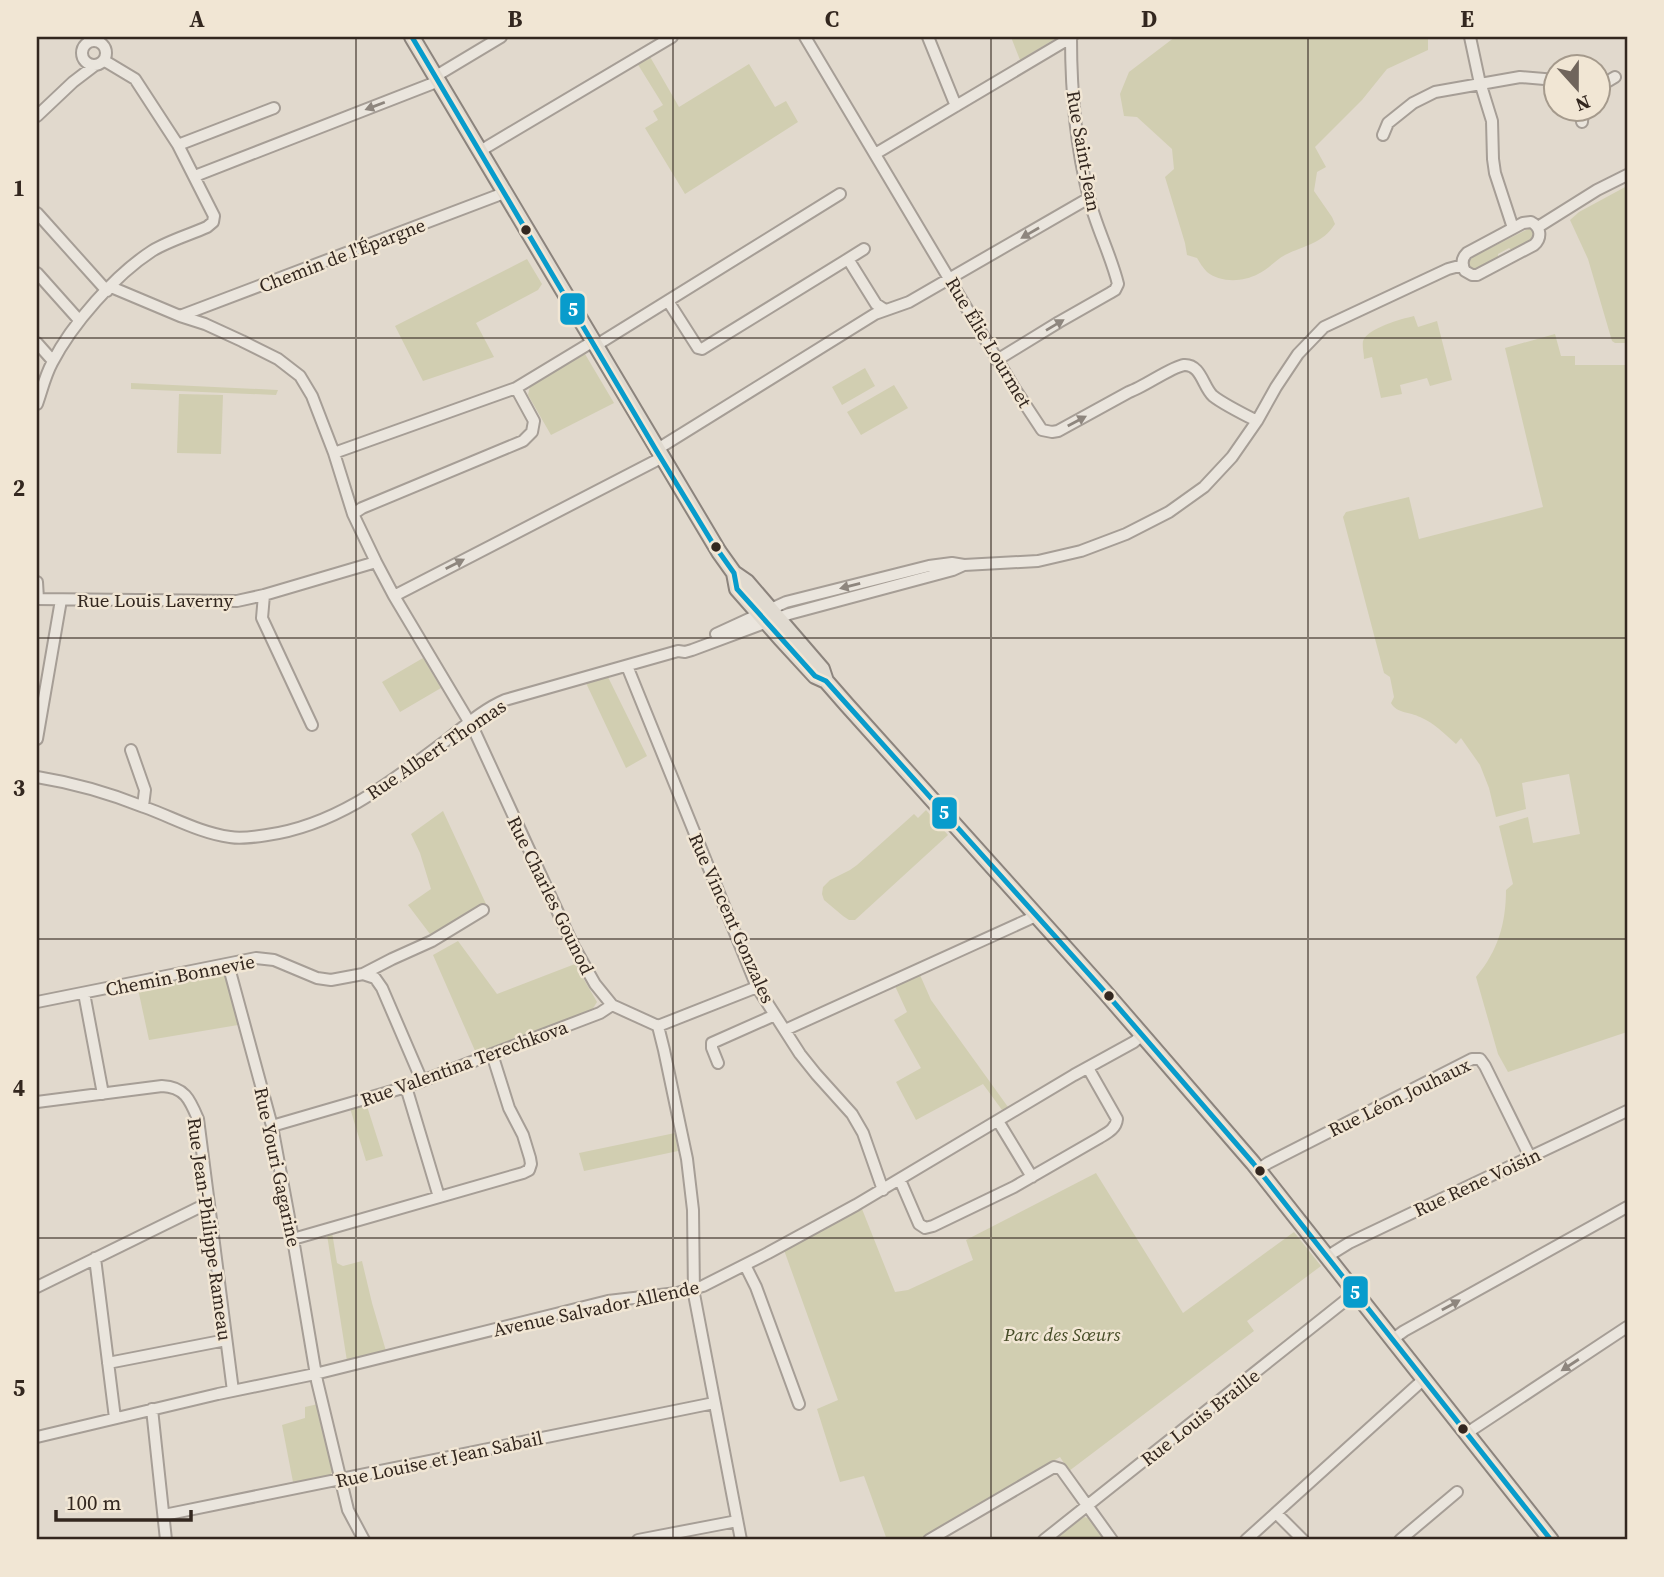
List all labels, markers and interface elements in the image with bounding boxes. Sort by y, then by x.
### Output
text: A [189,3,205,35]
text: B [508,3,523,35]
text: C [825,3,839,35]
text: D [1141,3,1157,35]
text: E [1460,3,1474,35]
north arrow [1542,52,1612,122]
street label: Rue Saint-Jean [1061,88,1107,214]
text: N [1572,89,1594,119]
one-way arrow [365,101,386,112]
text: 1 [13,172,25,204]
street label: Chemin de l'Épargne [255,211,429,299]
unlabelled marker [519,223,533,237]
one-way arrow [1020,226,1040,238]
street label: Rue Élie Lourmet [940,272,1039,413]
line badge: 5 [559,292,586,326]
text: 5 [568,296,578,322]
one-way arrow [1046,318,1065,331]
one-way arrow [1067,415,1087,426]
text: 2 [13,472,25,504]
unlabelled marker [709,540,723,554]
one-way arrow [445,559,465,570]
one-way arrow [839,581,861,592]
street label: Rue Louis Laverny [77,587,233,613]
street label: Rue Albert Thomas [361,693,511,805]
text: 3 [13,772,25,804]
line badge: 5 [931,796,958,830]
text: 5 [939,799,949,825]
street label: Rue Charles Gounod [501,812,601,979]
street label: Rue Vincent Gonzales [683,829,781,1007]
street label: Chemin Bonnevie [103,948,257,1002]
unlabelled marker [1102,989,1116,1003]
street label: Rue Valentina Terechkova [357,1013,571,1113]
street label: Rue Léon Jouhaux [1324,1051,1474,1143]
text: 4 [13,1072,25,1104]
street label: Rue Youri Gagarine [248,1085,308,1249]
street label: Rue Jean-Philippe Rameau [181,1116,239,1342]
street label: Rue Rene Voisin [1409,1141,1545,1223]
unlabelled marker [1253,1164,1267,1178]
street label: Avenue Salvador Allende [491,1273,701,1343]
line badge: 5 [1342,1275,1369,1309]
text: 5 [1350,1279,1360,1305]
one-way arrow [1442,1299,1461,1311]
park label: Parc des Sœurs [1003,1321,1120,1347]
one-way arrow [1560,1358,1580,1371]
street label: Rue Louis Braille [1135,1362,1265,1472]
text: 5 [13,1372,25,1404]
unlabelled marker [1456,1422,1470,1436]
street label: Rue Louise et Jean Sabail [333,1424,545,1494]
scale bar [56,1479,191,1523]
text: 100 m [66,1488,121,1517]

